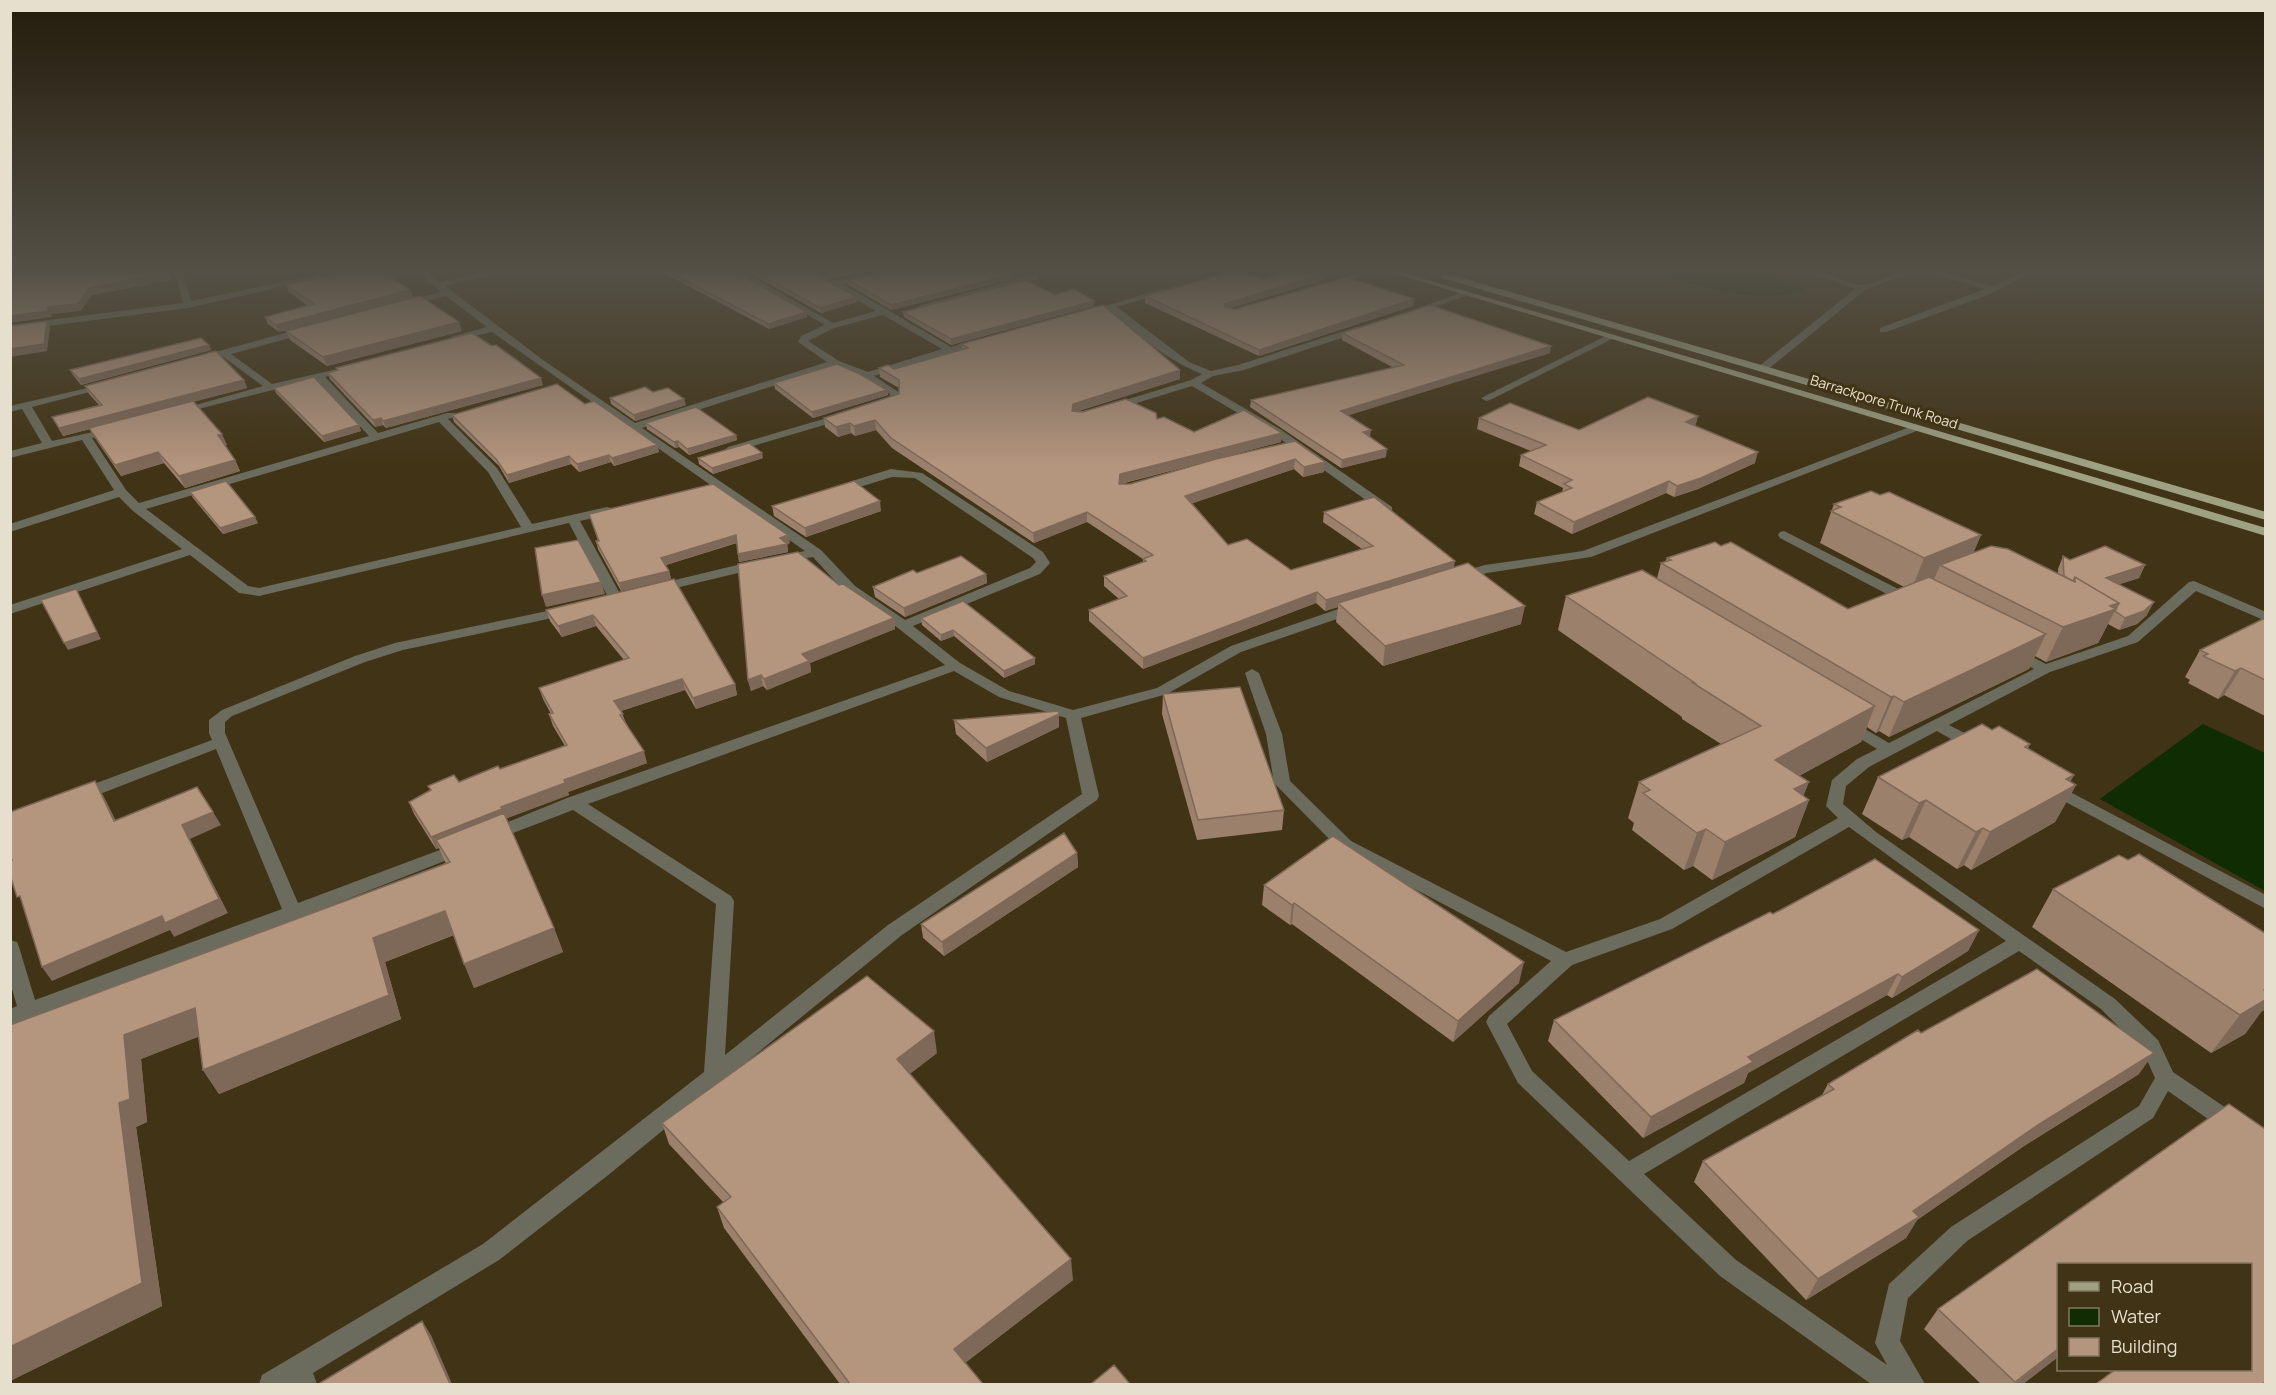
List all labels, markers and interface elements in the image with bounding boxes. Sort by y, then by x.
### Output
street label: Barrackpore Trunk Road [1808,370,1960,433]
legend [2057,1263,2252,1371]
text: Road [2111,1274,2154,1298]
text: Water [2111,1304,2161,1328]
text: Building [2111,1334,2177,1358]

